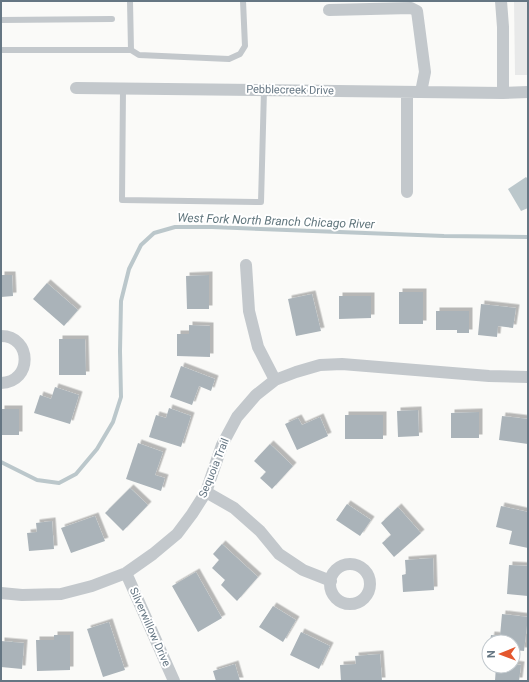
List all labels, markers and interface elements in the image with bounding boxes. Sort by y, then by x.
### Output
street label: Pebblecreek Drive [246,83,334,97]
water label: West Fork North Branch Chicago River [177,211,376,231]
street label: Sequoia Trail [196,436,232,500]
street label: Silverwillow Drive [127,586,173,669]
north arrow [481,634,521,674]
text: N [485,650,498,658]

